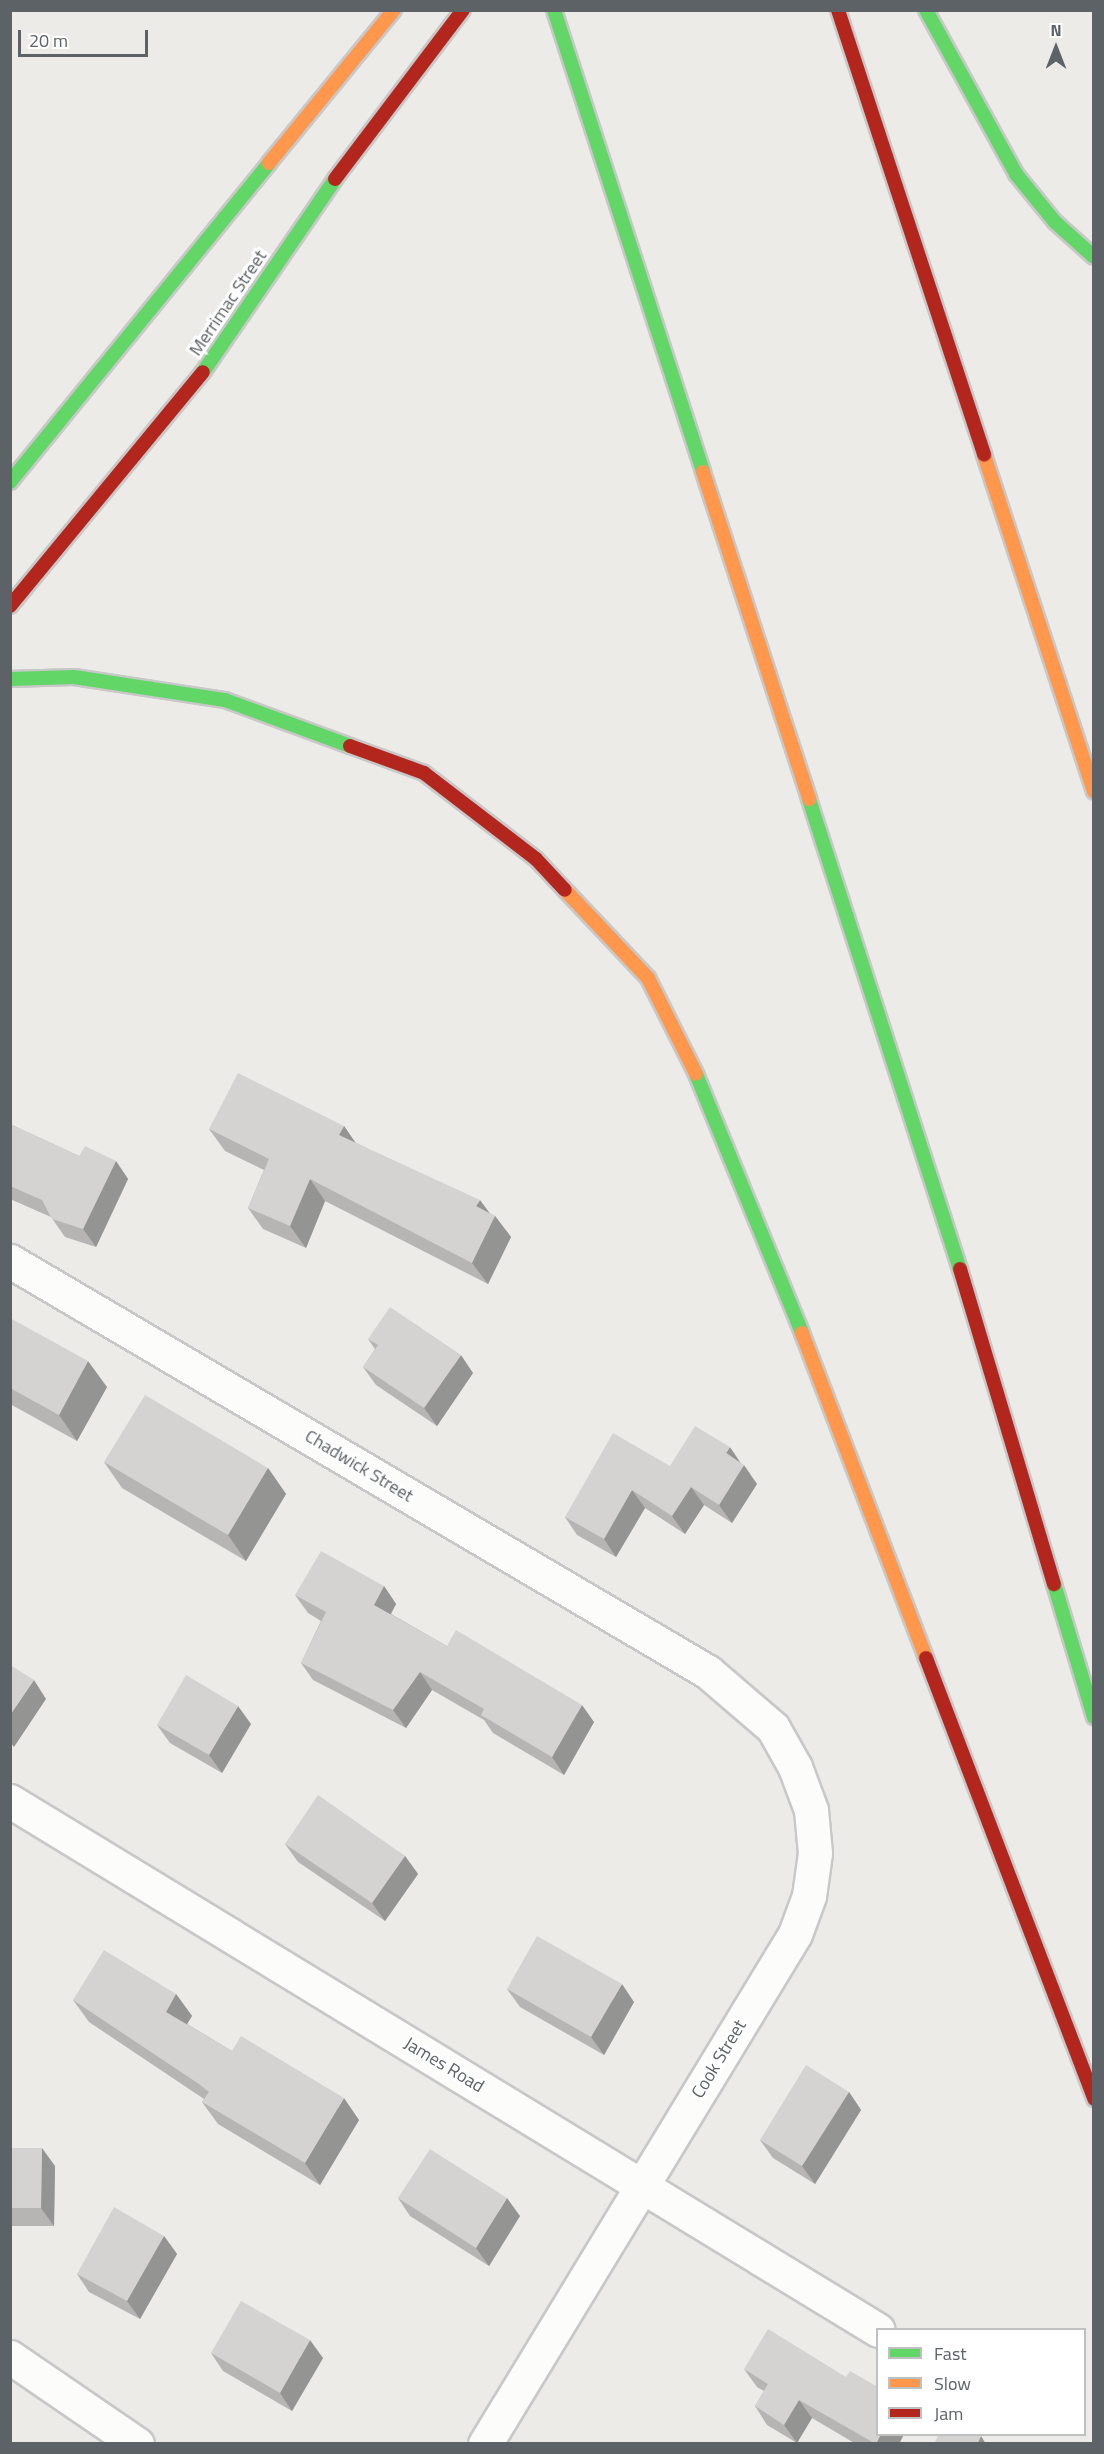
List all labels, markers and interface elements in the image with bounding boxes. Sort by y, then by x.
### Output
scale bar [21,18,152,56]
north arrow [1026,18,1086,78]
text: N [1050,18,1062,42]
text: 20 m [29,27,68,54]
street label: Merrimac Street [185,246,271,360]
street label: Chadwick Street [301,1425,417,1507]
street label: Cook Street [687,2016,751,2102]
street label: James Road [400,2033,488,2097]
legend [876,2328,1086,2436]
text: Fast [934,2340,967,2367]
text: Slow [934,2370,971,2397]
text: Jam [934,2400,963,2427]

